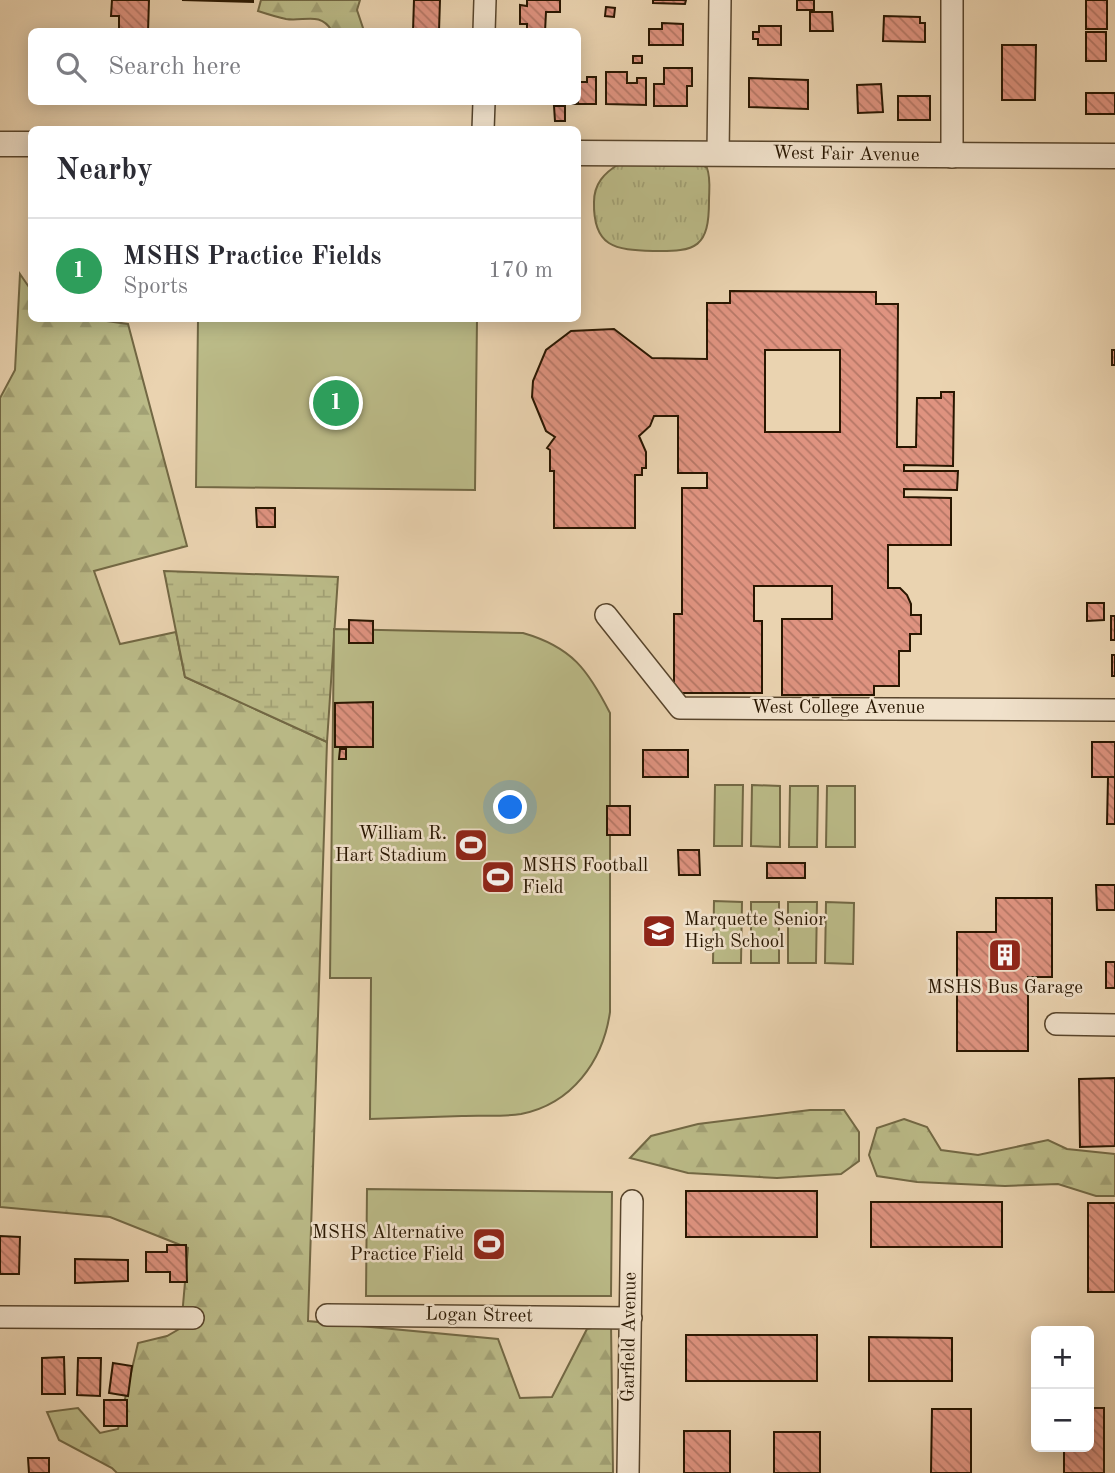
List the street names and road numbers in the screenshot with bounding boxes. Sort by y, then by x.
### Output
street label: West Fair Avenue [772,144,920,166]
street label: West College Avenue [751,699,925,718]
street label: Garfield Avenue [619,1272,641,1402]
street label: Logan Street [425,1306,533,1326]

